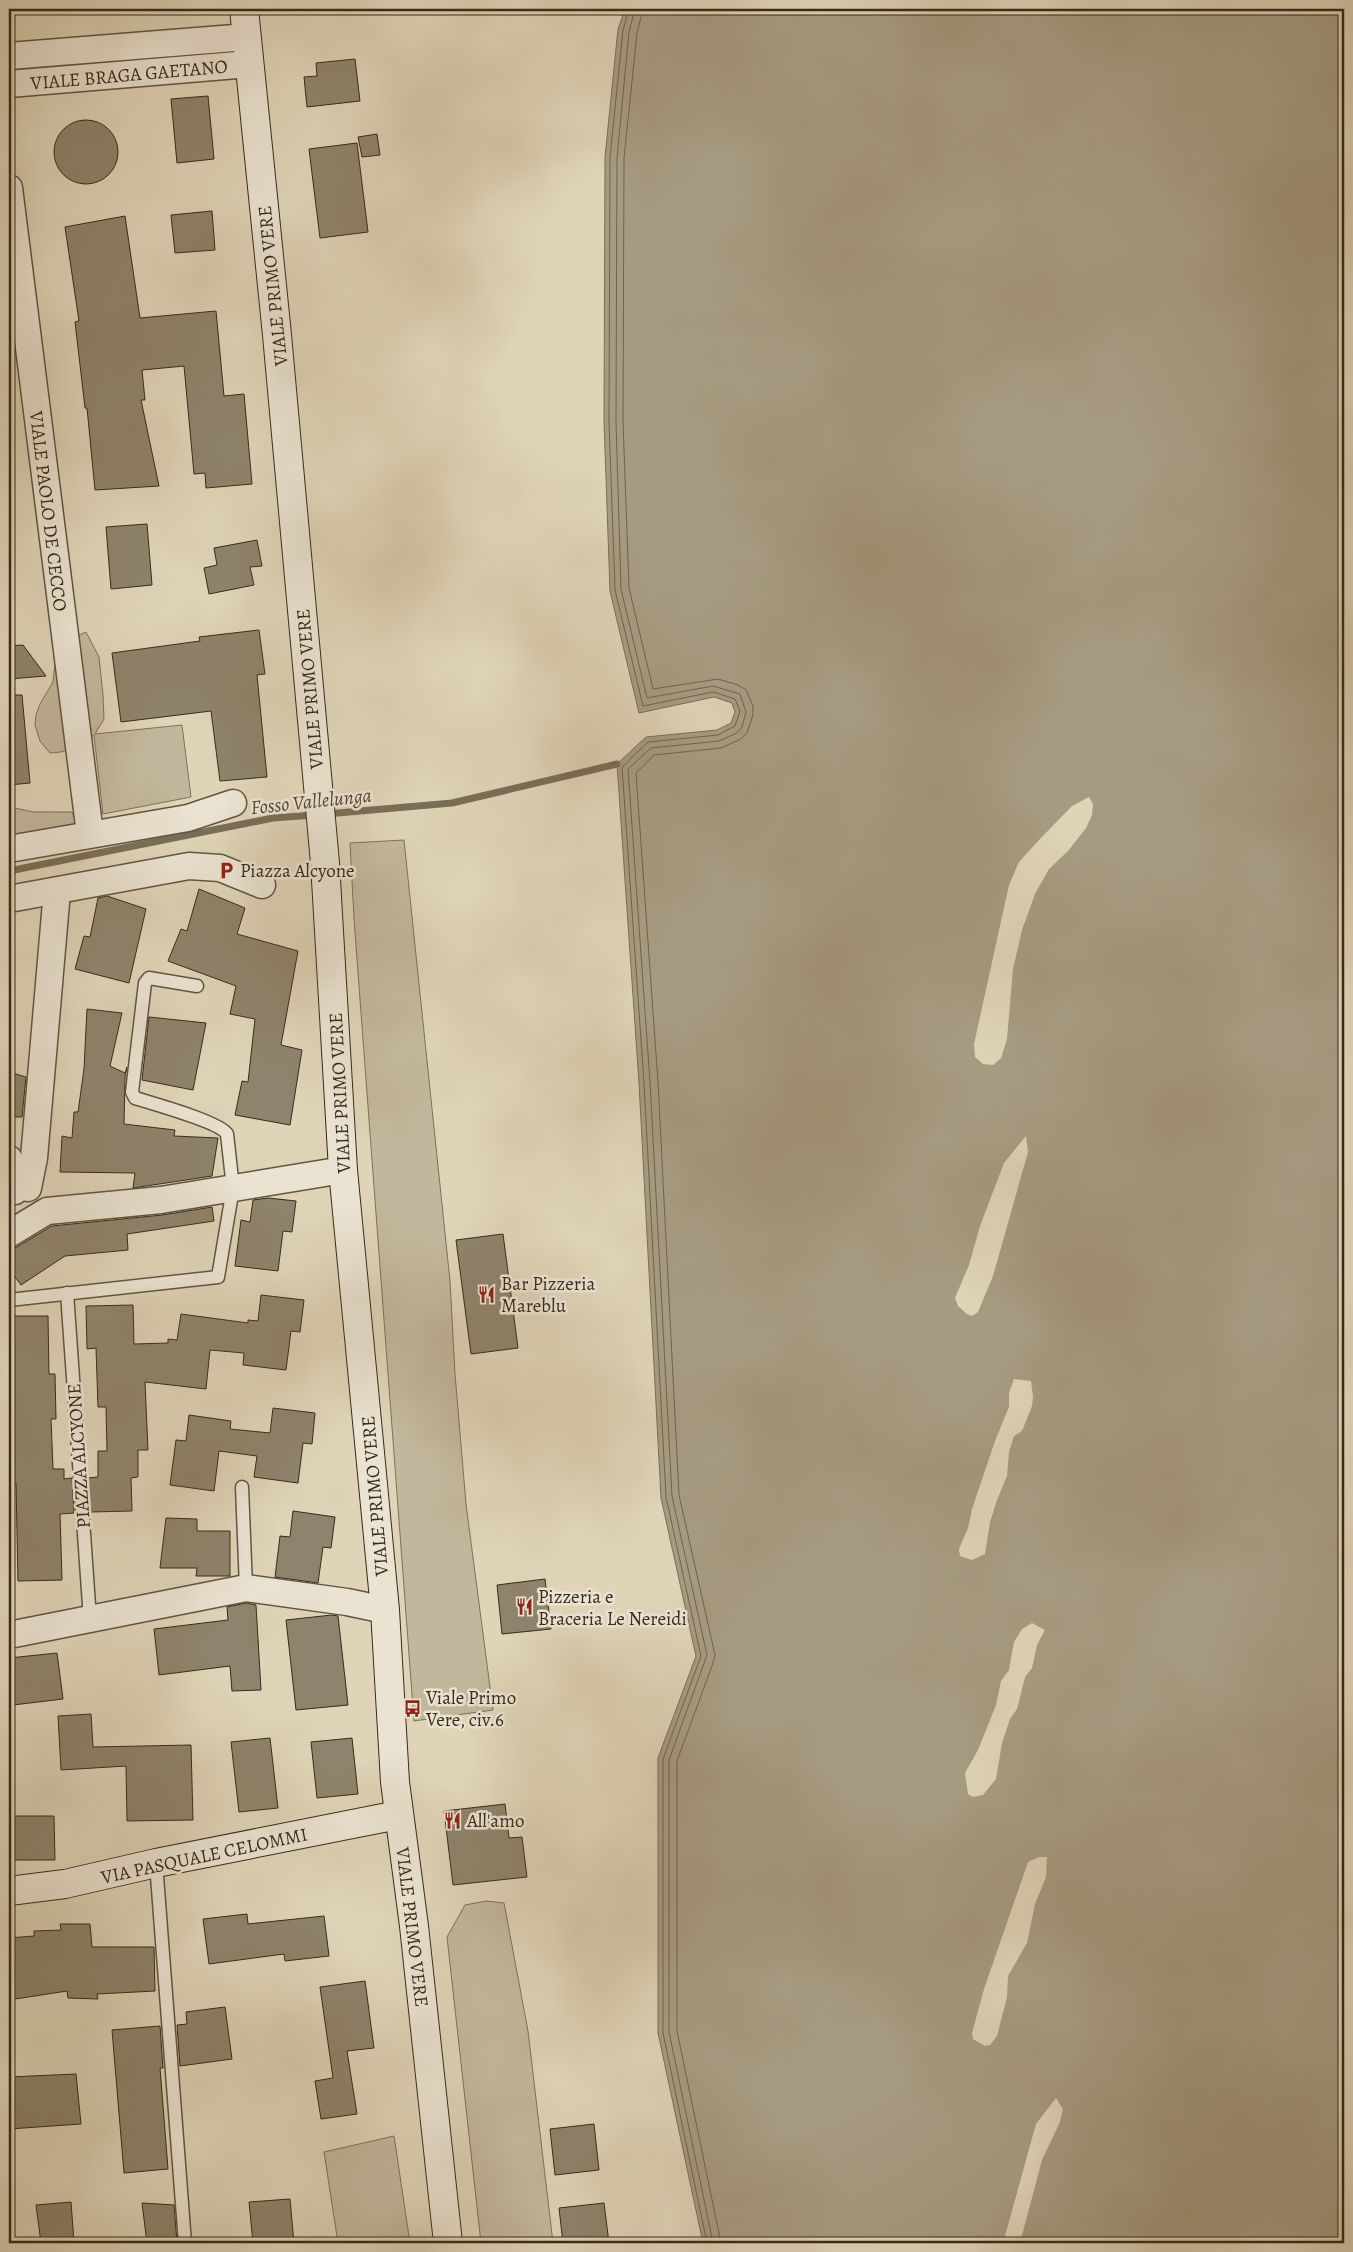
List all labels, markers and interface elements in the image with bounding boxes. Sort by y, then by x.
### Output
street label: VIALE BRAGA GAETANO [28,53,229,97]
street label: VIALE PRIMO VERE [252,204,294,368]
street label: VIALE PAOLO DE CECCO [23,408,73,613]
street label: VIALE PRIMO VERE [290,608,330,771]
water label: Fosso Vallelunga [249,782,373,821]
place label: Piazza Alcyone [240,858,355,884]
parking icon: Piazza Alcyone [216,860,236,880]
street label: VIALE PRIMO VERE [323,1012,357,1175]
place label: Bar Pizzeria Mareblu [501,1271,596,1319]
restaurant icon: Bar Pizzeria Mareblu [477,1284,497,1304]
street label: PIAZZA ALCYONE [61,1383,97,1529]
street label: VIALE PRIMO VERE [355,1415,395,1578]
place label: Pizzeria e Braceria Le Nereidi [538,1584,687,1632]
restaurant icon: Pizzeria e Braceria Le Nereidi [514,1597,534,1617]
place label: Viale Primo Vere, civ.6 [425,1685,516,1733]
bus stop icon: Viale Primo Vere, civ.6 [402,1698,422,1718]
place label: All'amo [466,1808,524,1834]
restaurant icon: All'amo [443,1810,463,1830]
street label: VIA PASQUALE CELOMMI [98,1821,310,1891]
street label: VIALE PRIMO VERE [389,1845,435,2009]

